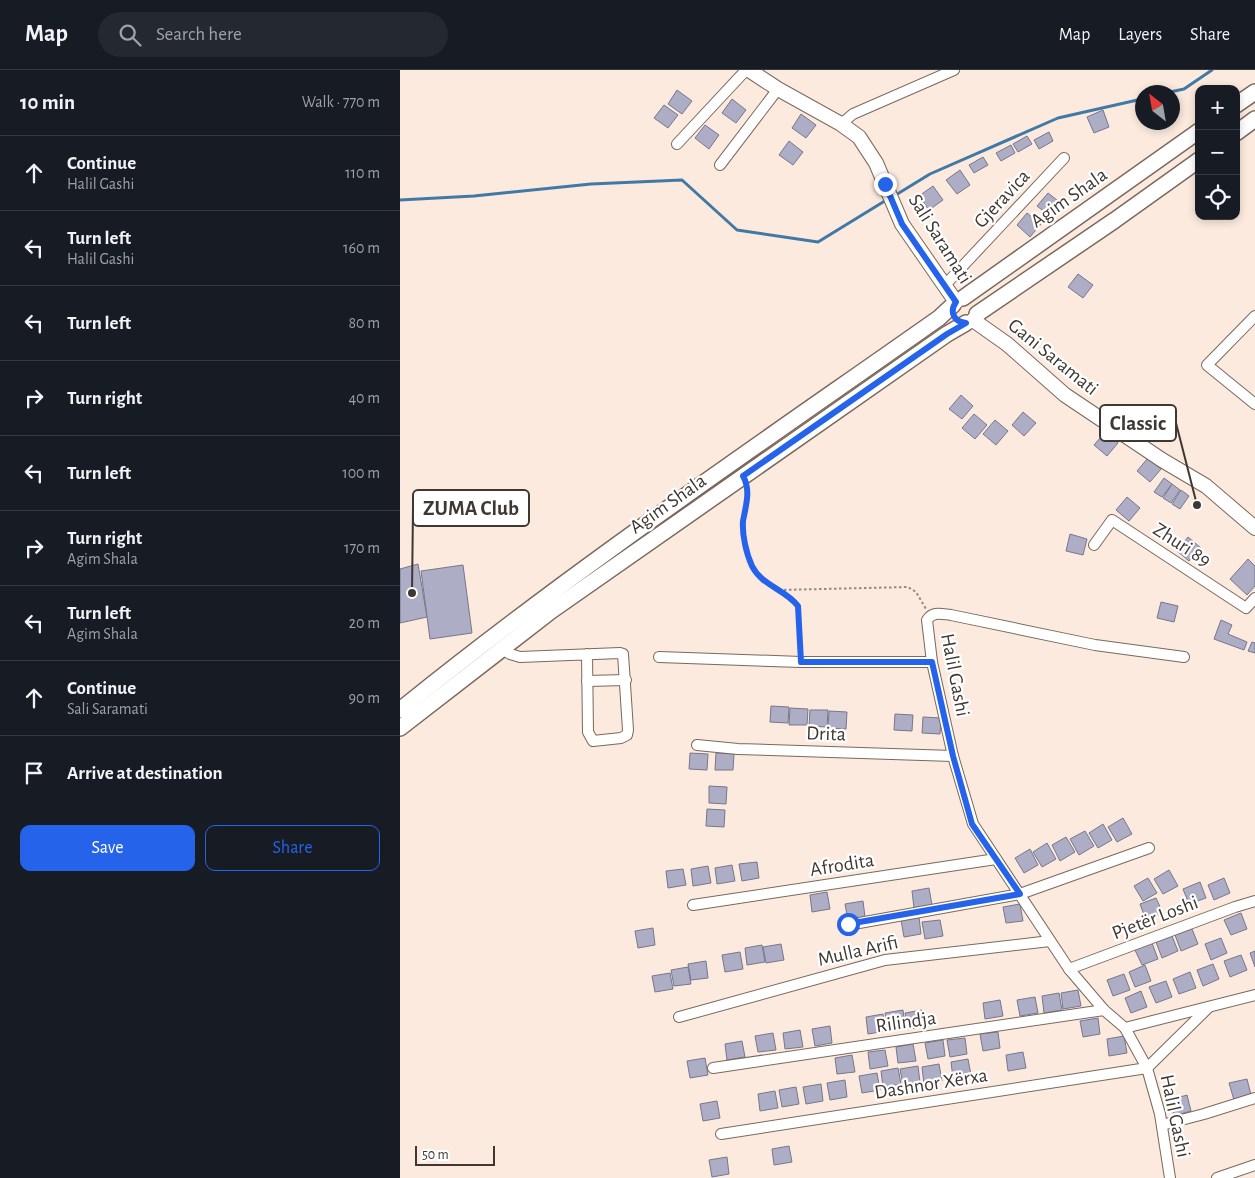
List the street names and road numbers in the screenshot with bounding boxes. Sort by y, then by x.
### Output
street label: Agim Shala [1027,164,1111,232]
street label: Gjeravica [970,166,1034,232]
street label: Sali Saramati [905,191,975,287]
street label: Gani Saramati [1004,315,1102,399]
street label: Agim Shala [626,470,710,538]
street label: Zhuri 89 [1150,519,1214,571]
street label: Halil Gashi [937,632,973,718]
street label: Drita [806,723,846,745]
street label: Afrodita [808,850,876,880]
street label: Pjetër Loshi [1109,892,1201,944]
street label: Mulla Arifi [816,932,900,970]
street label: Rilindja [874,1008,938,1036]
street label: Dashnor Xërxa [873,1065,989,1103]
street label: Halil Gashi [1156,1073,1194,1159]

